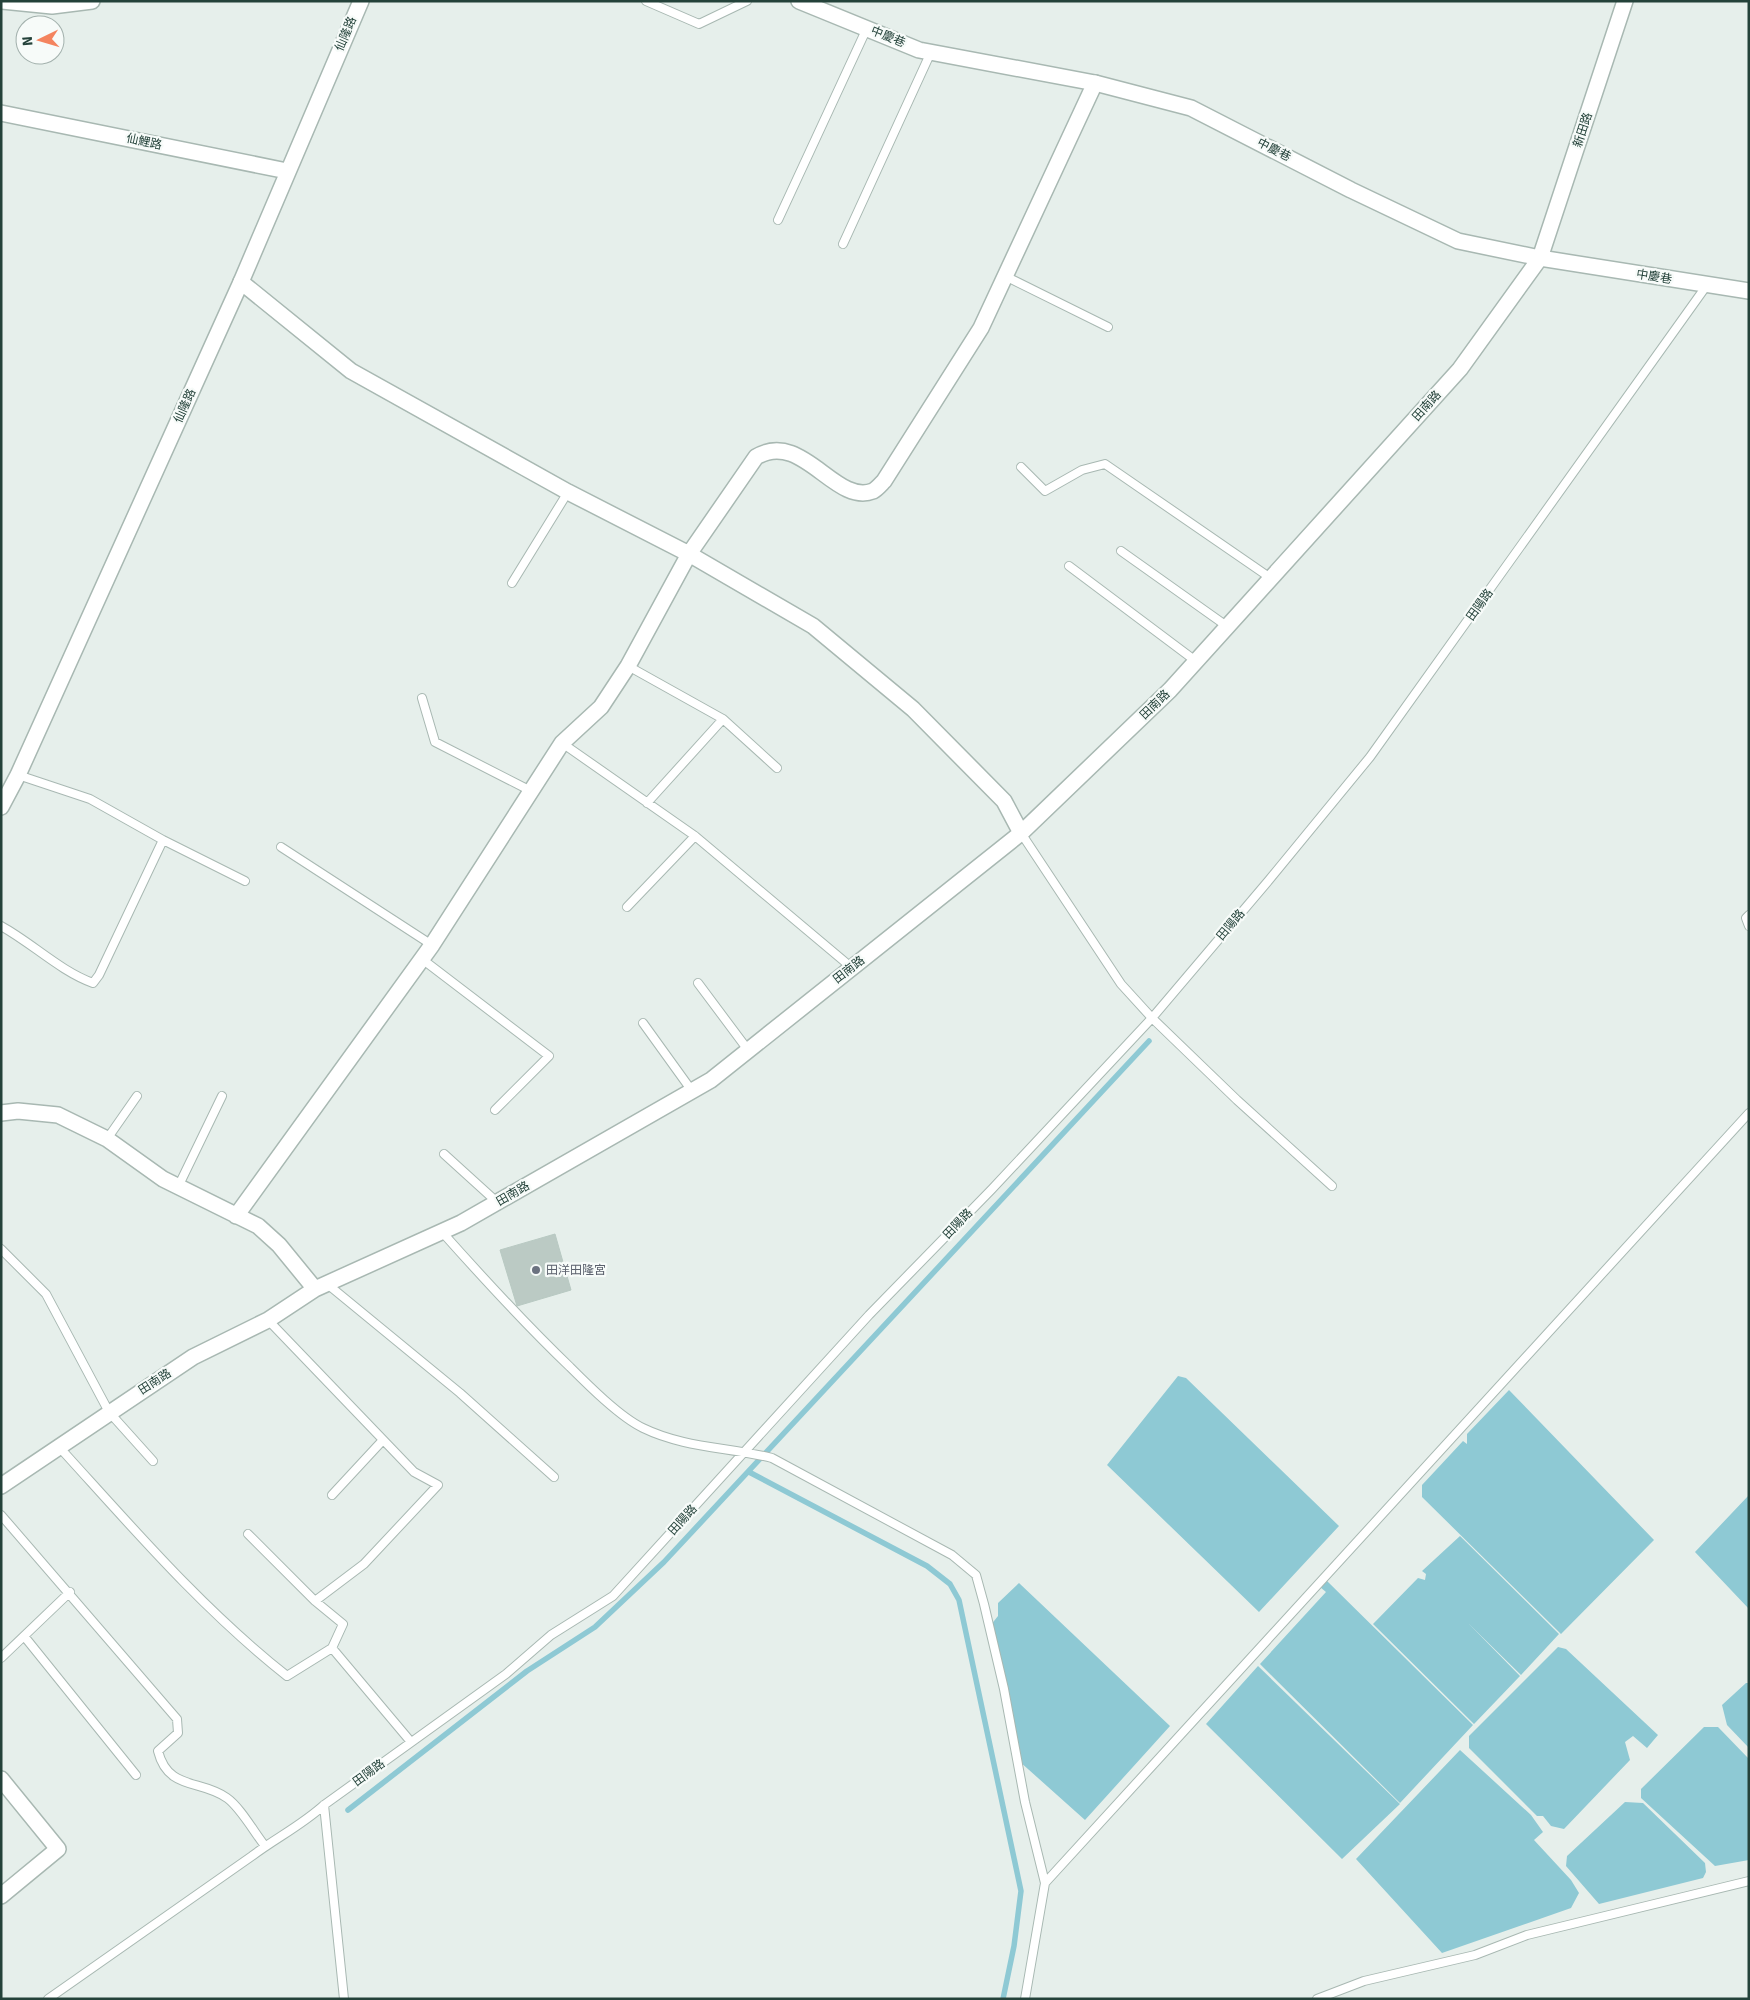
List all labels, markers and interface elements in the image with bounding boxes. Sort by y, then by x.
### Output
street label: 仙隆路 [332,14,360,54]
north arrow [15,15,65,65]
street label: 中慶巷 [868,23,908,51]
text: N [19,35,36,47]
street label: 新田路 [1570,111,1596,149]
street label: 仙鯉路 [125,131,163,153]
street label: 中慶巷 [1255,135,1293,165]
street label: 中慶巷 [1635,267,1673,287]
street label: 仙隆路 [171,386,199,426]
street label: 田南路 [1409,388,1445,424]
street label: 田陽路 [1463,586,1497,624]
street label: 田南路 [1137,687,1173,723]
street label: 田陽路 [1214,906,1248,944]
street label: 田南路 [830,953,868,987]
street label: 田南路 [494,1179,532,1209]
street label: 田陽路 [940,1206,976,1242]
place label: 田洋田隆宮 [546,1263,606,1278]
marker: 田洋田隆宮 [530,1264,542,1276]
street label: 田南路 [136,1366,174,1398]
street label: 田陽路 [665,1502,701,1538]
street label: 田陽路 [350,1756,388,1790]

